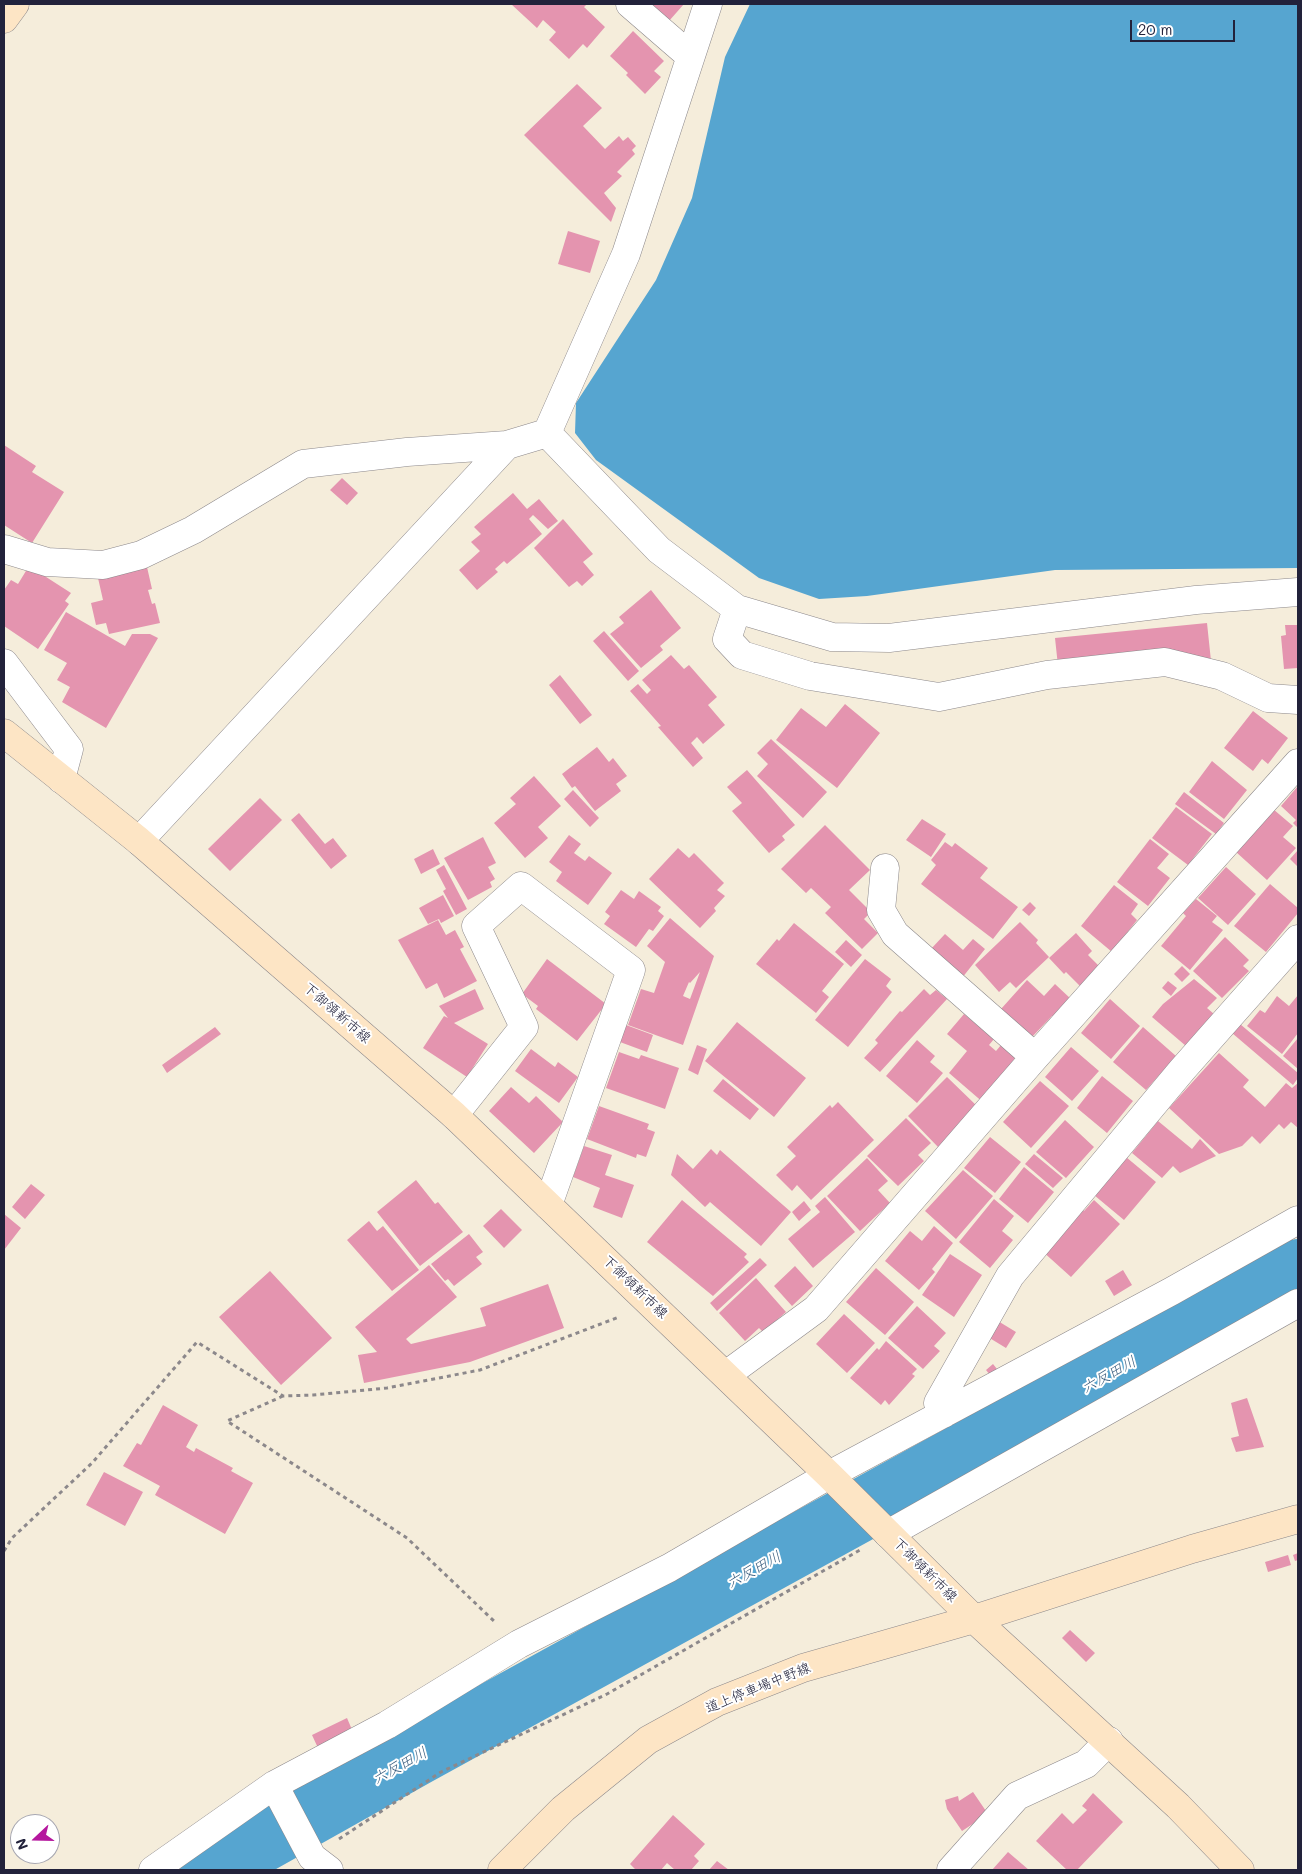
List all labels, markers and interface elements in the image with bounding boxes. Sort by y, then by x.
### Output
scale bar [1132,10,1237,42]
text: 20 m [1138,19,1172,39]
street label: 下御領新市線 [300,979,374,1047]
street label: 下御領新市線 [599,1252,671,1322]
water label: 六反田川 [1078,1353,1140,1397]
street label: 下御領新市線 [889,1534,961,1606]
water label: 六反田川 [723,1548,785,1592]
street label: 道上停車場中野線 [703,1659,813,1717]
water label: 六反田川 [369,1744,431,1788]
north arrow [10,1814,60,1864]
text: N [11,1836,32,1853]

